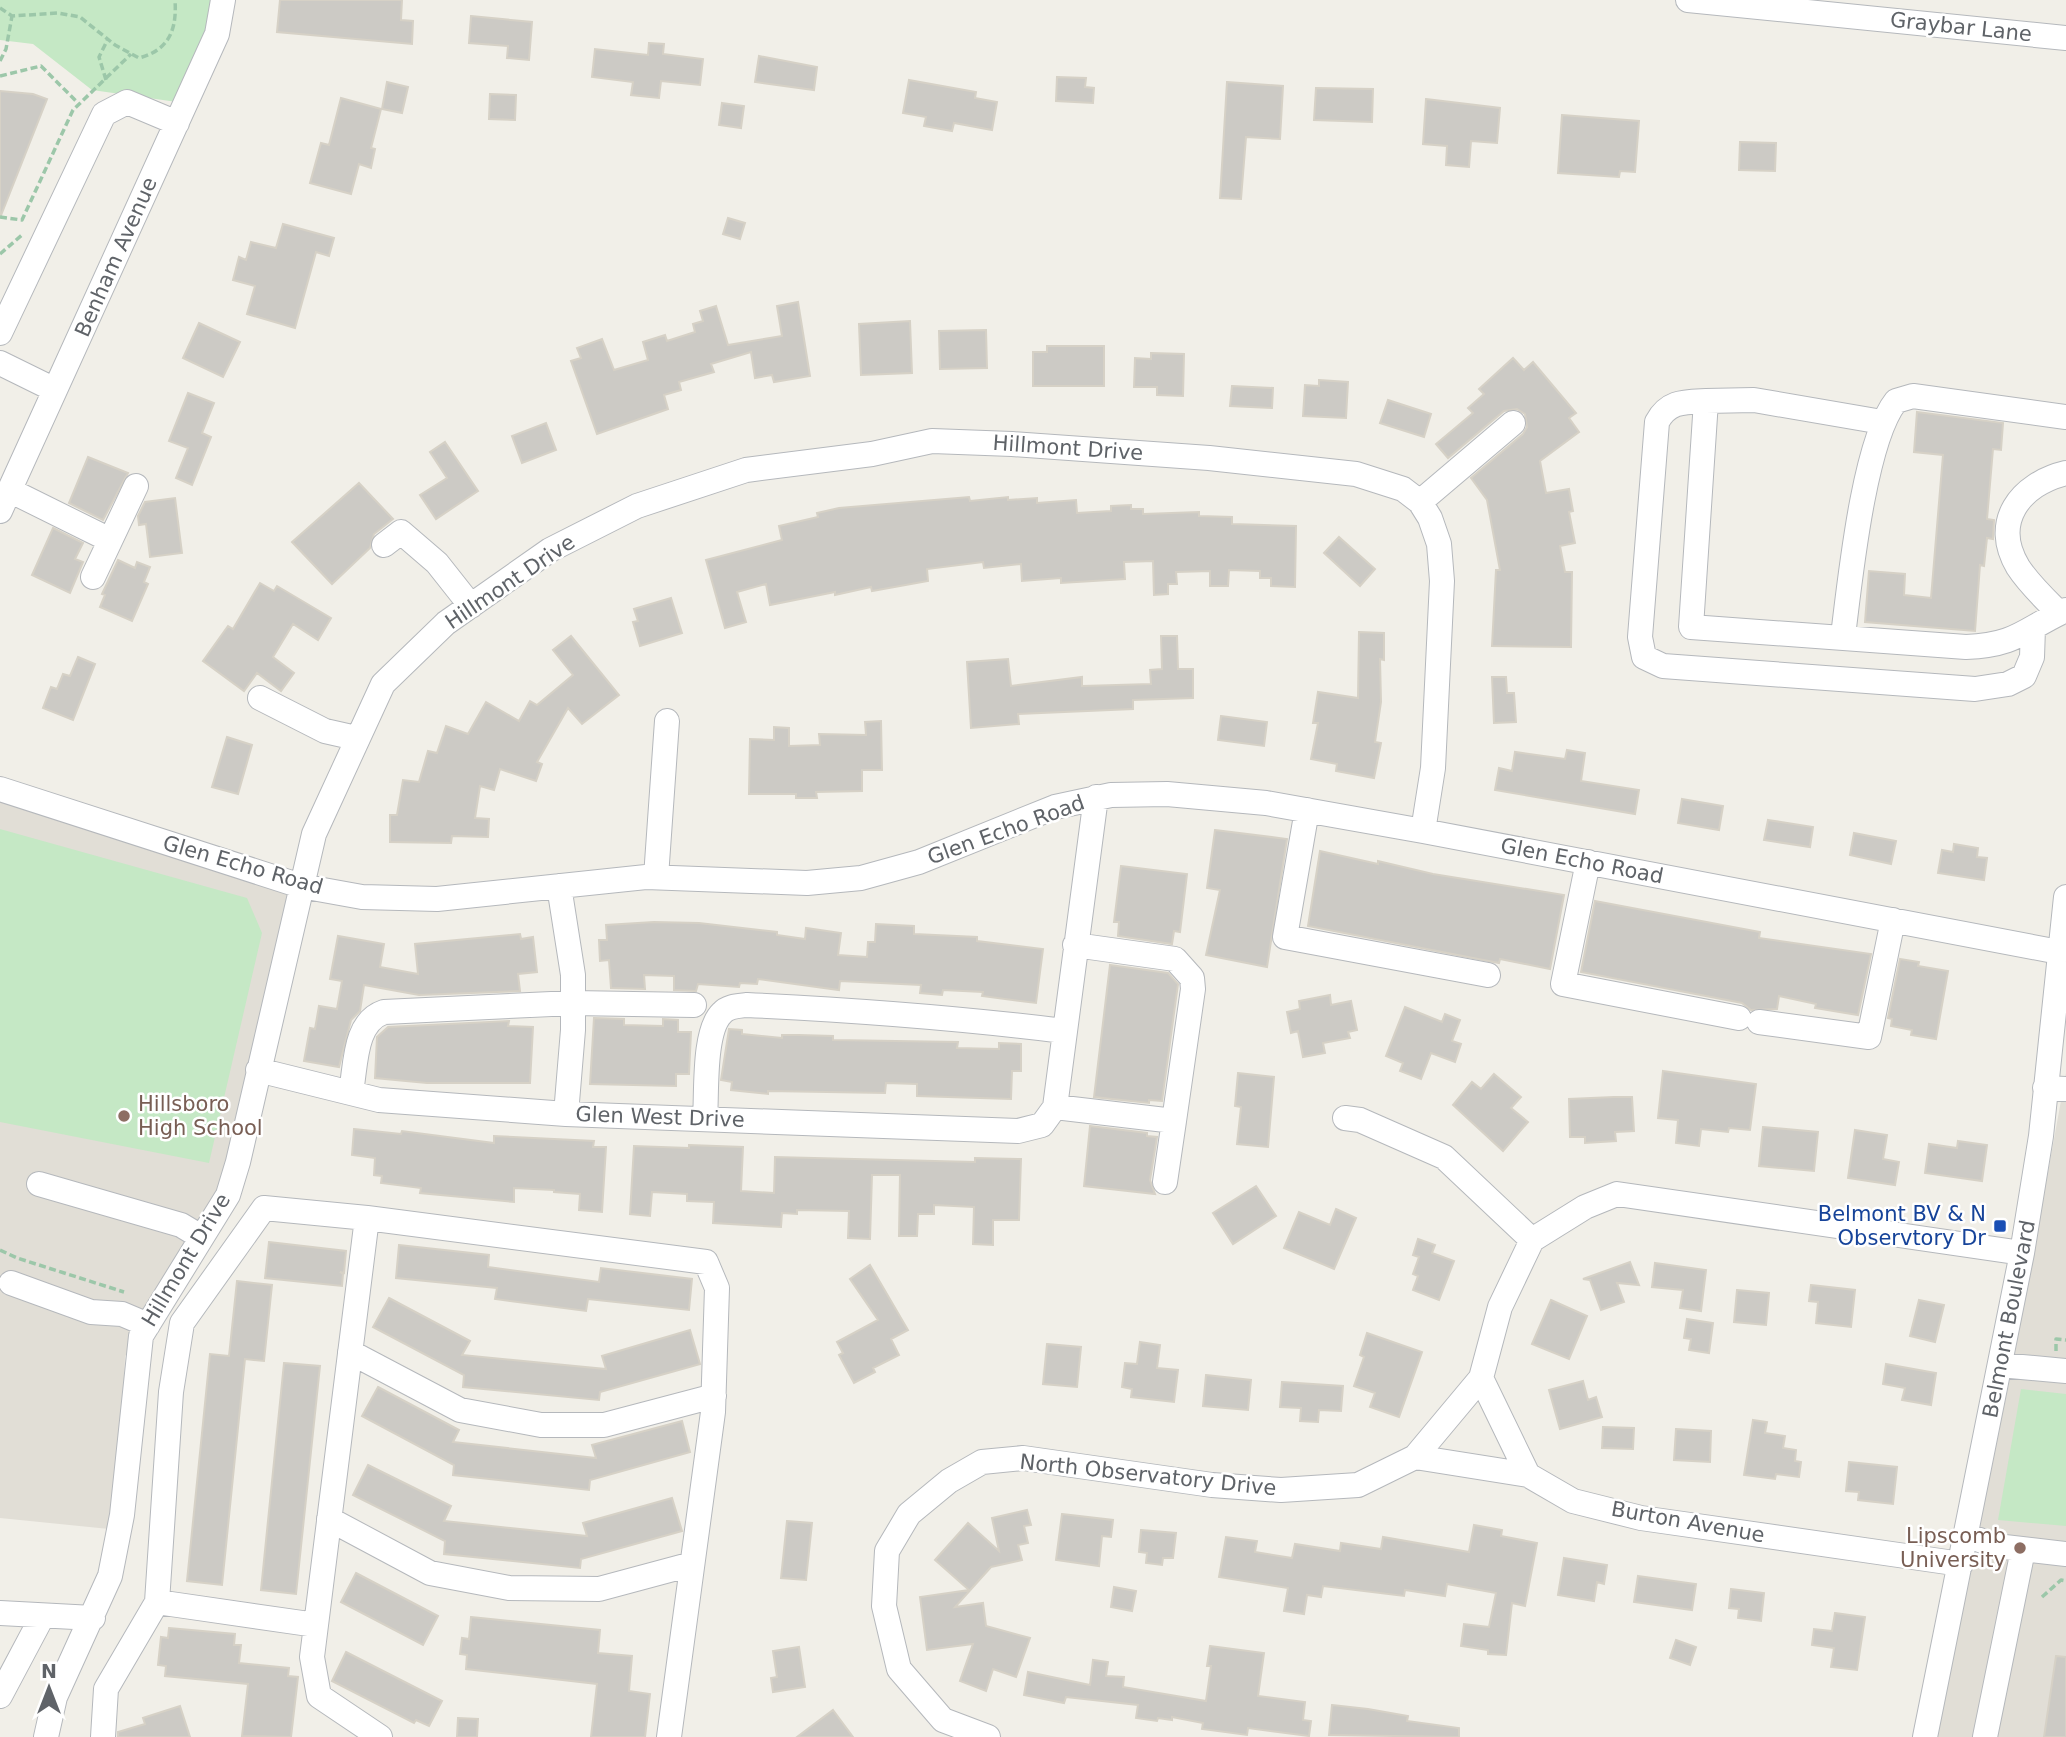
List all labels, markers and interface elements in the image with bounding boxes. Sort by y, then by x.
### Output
street label: Graybar Lane [1889,8,2033,46]
street label: Benham Avenue [70,174,162,340]
street label: Hillmont Drive [992,431,1144,465]
street label: Hillmont Drive [441,530,579,634]
street label: Glen Echo Road [924,790,1088,870]
street label: Glen Echo Road [160,831,326,899]
street label: Glen Echo Road [1499,833,1665,889]
place label: Hillsboro High School [138,1092,263,1140]
street label: Glen West Drive [575,1102,745,1132]
marker: Hillsboro High School [116,1108,132,1124]
street label: Hillmont Drive [137,1189,235,1331]
place label: Belmont BV & N Observtory Dr [1818,1202,1986,1250]
street label: Belmont Boulevard [1978,1218,2040,1420]
marker: Belmont BV & N Observtory Dr [1992,1218,2008,1234]
street label: North Observatory Drive [1019,1450,1277,1500]
street label: Burton Avenue [1609,1497,1767,1547]
place label: Lipscomb University [1900,1524,2006,1572]
marker: Lipscomb University [2012,1540,2028,1556]
north arrow [14,1653,84,1723]
text: N [41,1660,57,1682]

